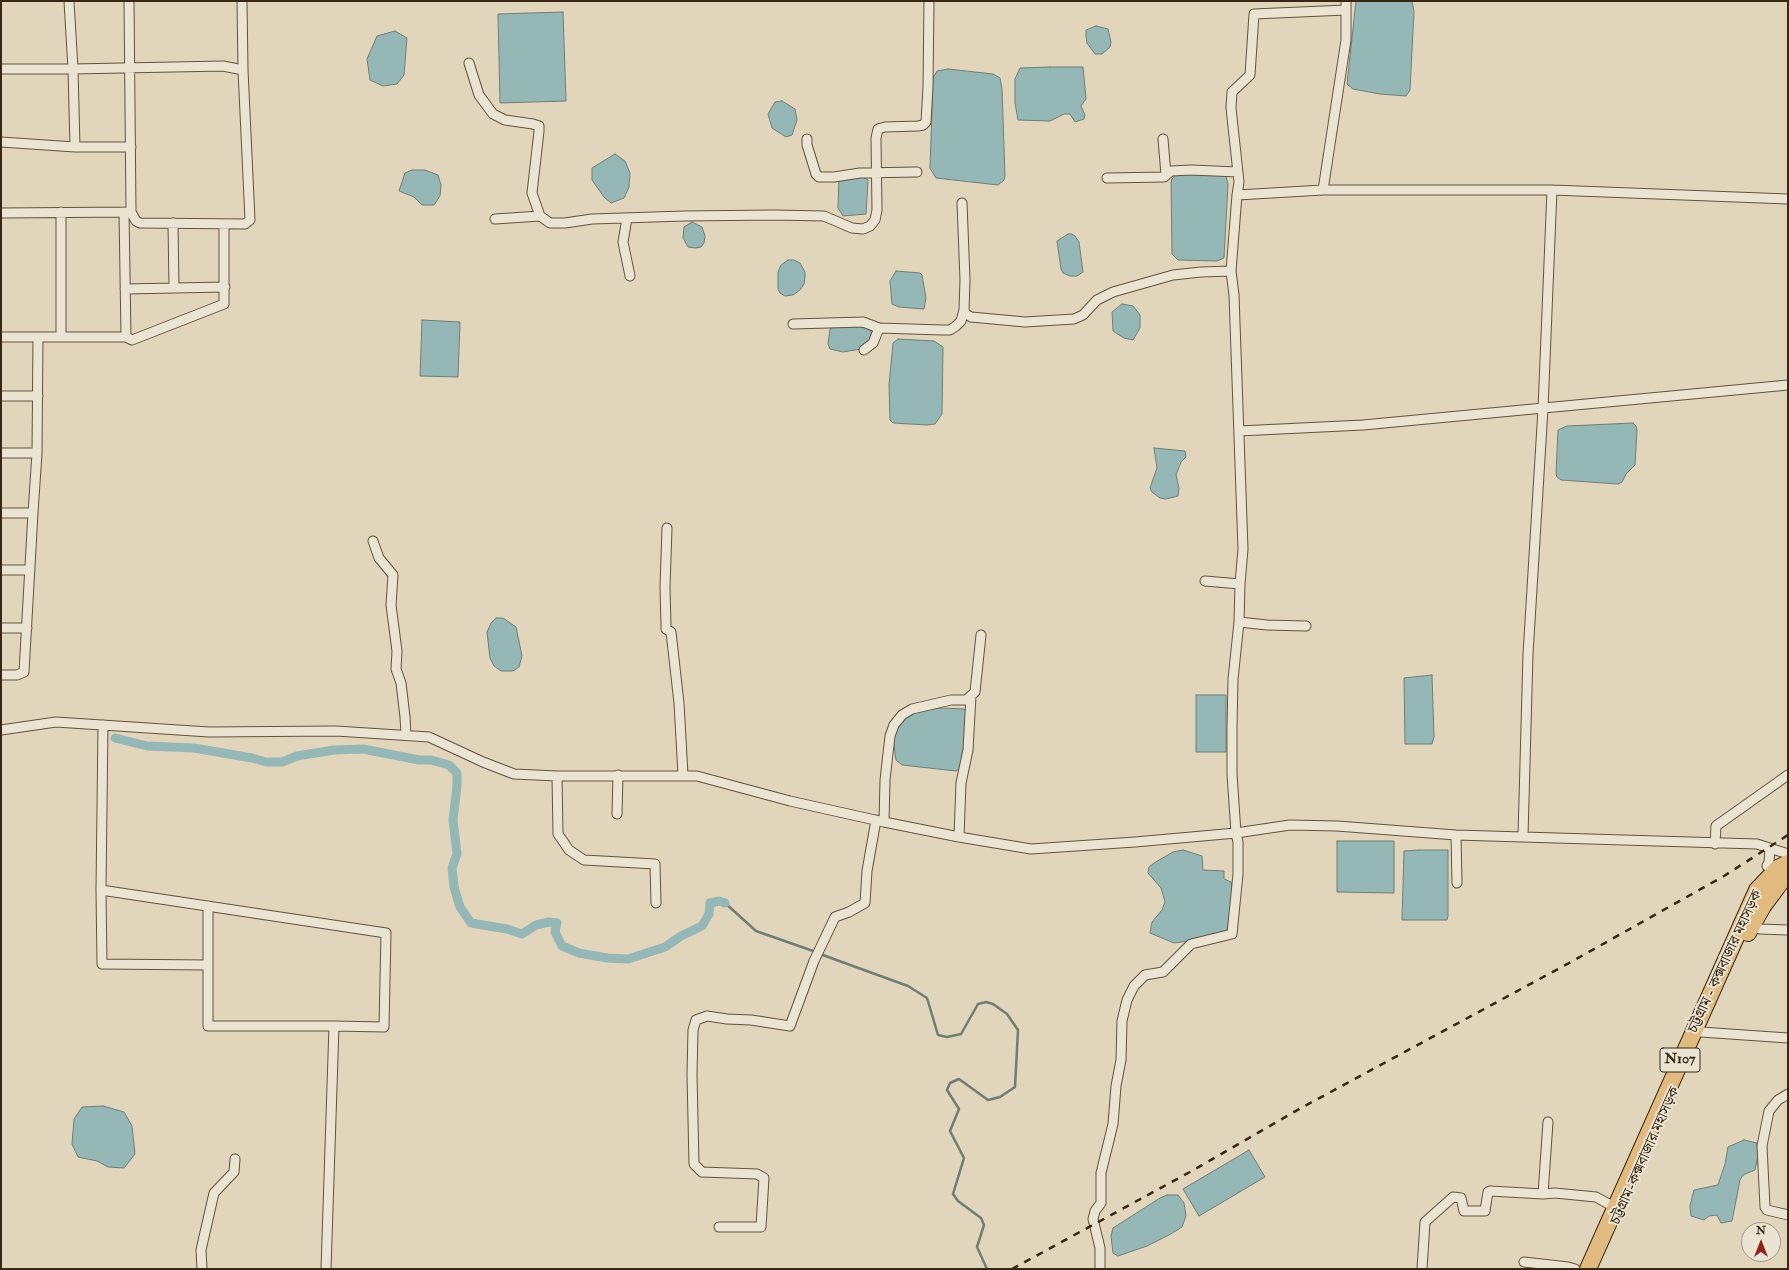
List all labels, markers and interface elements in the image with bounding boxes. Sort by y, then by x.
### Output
street label: চট্টগ্রাম - কক্সবাজার মহাসড়ক [1685,888,1767,1036]
road number: N107 [1660,1048,1700,1072]
street label: চট্টগ্রাম-কক্সবাজার মহাসড়ক [1607,1084,1685,1228]
north arrow [1741,1222,1781,1262]
text: N [1756,1224,1766,1237]

